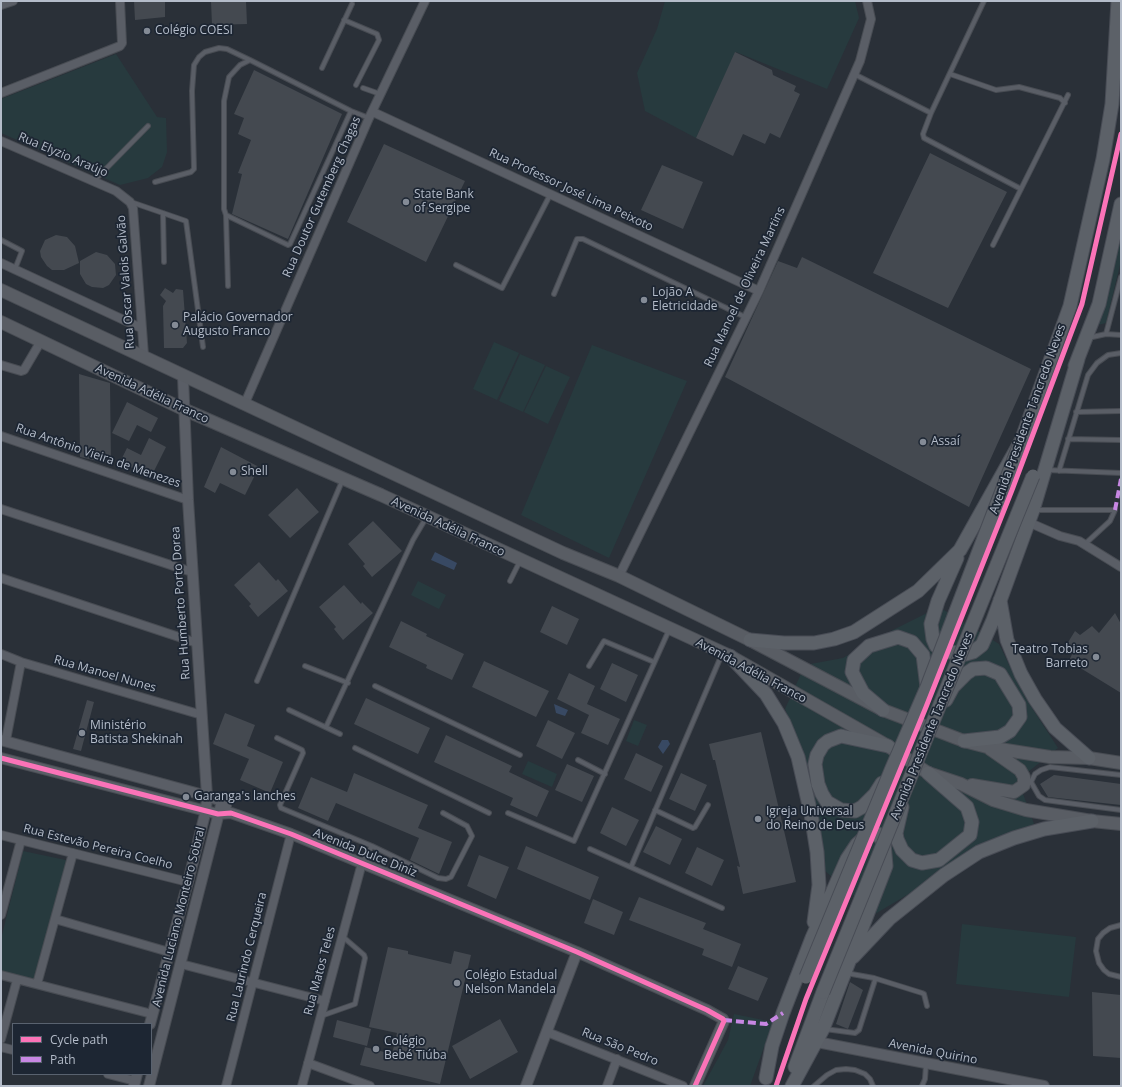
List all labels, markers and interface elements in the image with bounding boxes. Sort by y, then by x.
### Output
place label: Colégio COESI [155,24,233,38]
marker: Colégio COESI [142,26,152,36]
street label: Rua Doutor Gutemberg Chagas [280,114,364,280]
street label: Rua Elyzio Araújo [16,130,110,180]
street label: Rua Professor José Lima Peixoto [487,146,655,234]
place label: State Bank of Sergipe [414,188,474,216]
marker: State Bank of Sergipe [401,197,411,207]
street label: Rua Manoel de Oliveira Martins [701,205,789,369]
street label: Rua Oscar Valois Galvão [114,215,138,349]
place label: Lojão A Eletricidade [652,286,718,314]
marker: Lojão A Eletricidade [639,295,649,305]
place label: Palácio Governador Augusto Franco [183,311,293,339]
marker: Palácio Governador Augusto Franco [170,320,180,330]
street label: Avenida Presidente Tancredo Neves [987,322,1069,516]
street label: Avenida Adélia Franco [93,361,211,427]
street label: Rua Antônio Vieira de Menezes [14,421,182,491]
place label: Assaí [931,435,960,449]
marker: Assaí [918,437,928,447]
place label: Shell [241,465,268,479]
marker: Shell [228,467,238,477]
street label: Avenida Adélia Franco [389,494,507,560]
street label: Rua Humberto Porto Dorea [168,526,194,680]
street label: Avenida Presidente Tancredo Neves [888,630,976,822]
street label: Avenida Adélia Franco [693,636,809,706]
place label: Teatro Tobias Barreto [1012,643,1088,671]
marker: Teatro Tobias Barreto [1091,652,1101,662]
street label: Rua Manoel Nunes [52,653,158,695]
place label: Ministério Batista Shekinah [90,719,183,747]
marker: Ministério Batista Shekinah [77,728,87,738]
place label: Garanga's lanches [194,790,296,804]
marker: Garanga's lanches [181,792,191,802]
place label: Igreja Universal do Reino de Deus [766,805,864,833]
marker: Igreja Universal do Reino de Deus [753,814,763,824]
street label: Rua Estevão Pereira Coelho [22,821,174,873]
street label: Avenida Luciano Monteiro Sobral [150,826,208,1008]
street label: Avenida Dulce Diniz [311,826,419,880]
street label: Rua Laurindo Cerqueira [224,891,270,1023]
street label: Rua Matos Teles [301,925,339,1017]
place label: Colégio Estadual Nelson Mandela [465,969,557,997]
marker: Colégio Estadual Nelson Mandela [452,978,462,988]
legend [12,1023,152,1075]
street label: Rua São Pedro [579,1025,661,1069]
text: Cycle path [50,1031,108,1048]
place label: Colégio Bebé Tiúba [384,1035,447,1063]
street label: Avenida Quirino [887,1036,979,1068]
marker: Colégio Bebé Tiúba [371,1044,381,1054]
text: Path [50,1051,76,1068]

